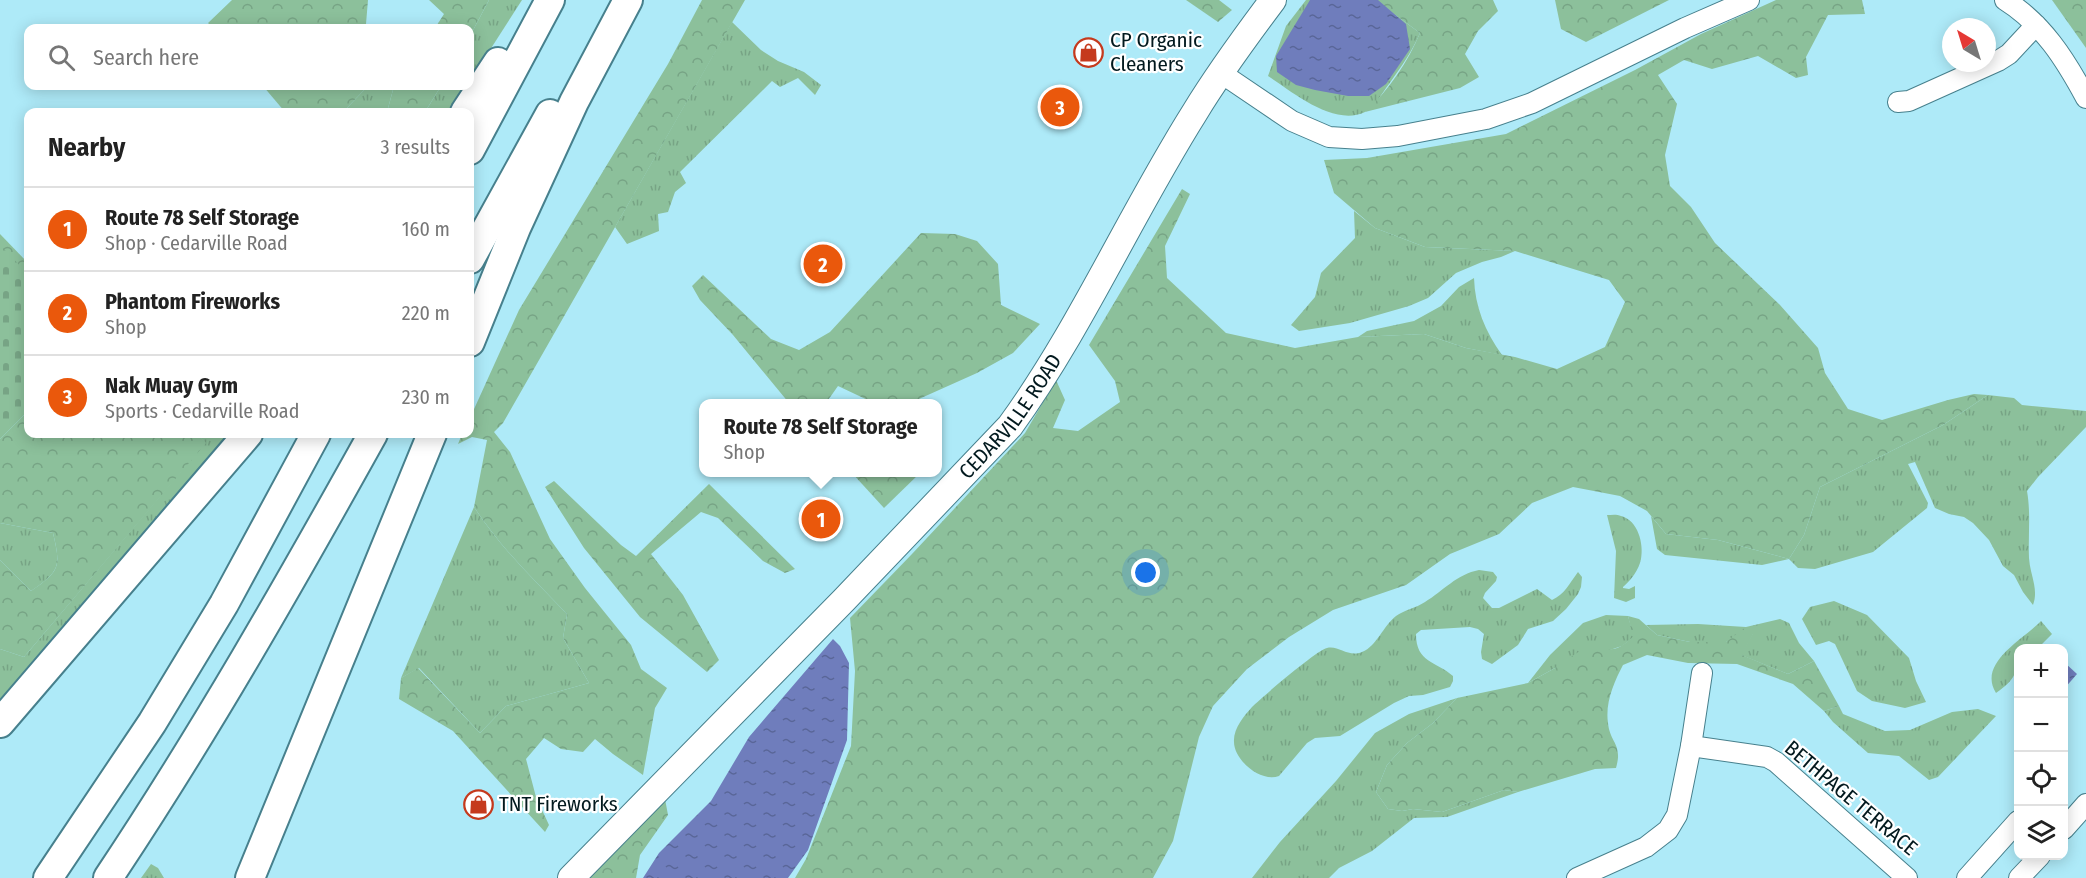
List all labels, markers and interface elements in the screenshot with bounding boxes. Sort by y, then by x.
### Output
north arrow [1942,18,1996,72]
search box [24,24,474,90]
place label: CP Organic Cleaners [1110,27,1202,77]
shop icon: CP Organic Cleaners [1073,36,1105,68]
icon: search [45,41,78,74]
text: Search here [93,44,199,71]
pin: 3 [1040,84,1080,130]
text: Nearby [48,132,125,163]
text: 3 results [381,135,450,159]
text: Route 78 Self Storage [105,204,299,231]
text: 1 [63,217,72,241]
text: 160 m [402,217,450,241]
text: Shop · Cedarville Road [105,231,288,255]
pin: 2 [804,242,842,286]
text: Phantom Fireworks [105,288,280,315]
text: 2 [63,301,72,325]
text: 220 m [402,301,450,325]
text: Shop [105,315,147,339]
street label: CEDARVILLE ROAD [954,349,1067,484]
text: Nak Muay Gym [105,372,238,399]
text: 3 [63,385,72,409]
text: 230 m [402,385,450,409]
text: Sports · Cedarville Road [105,399,299,423]
popup [699,399,942,477]
text: Route 78 Self Storage [723,413,918,440]
text: Shop [723,440,765,464]
pin: 1 [802,496,840,542]
your location [1131,558,1160,587]
map controls [2014,644,2068,860]
button: + [2014,644,2068,698]
button: − [2014,698,2068,752]
street label: BETHPAGE TERRACE [1779,735,1923,861]
button: locate [2014,752,2068,806]
shop icon: TNT Fireworks [462,788,494,820]
place label: TNT Fireworks [499,791,618,817]
button: layers [2014,806,2068,860]

